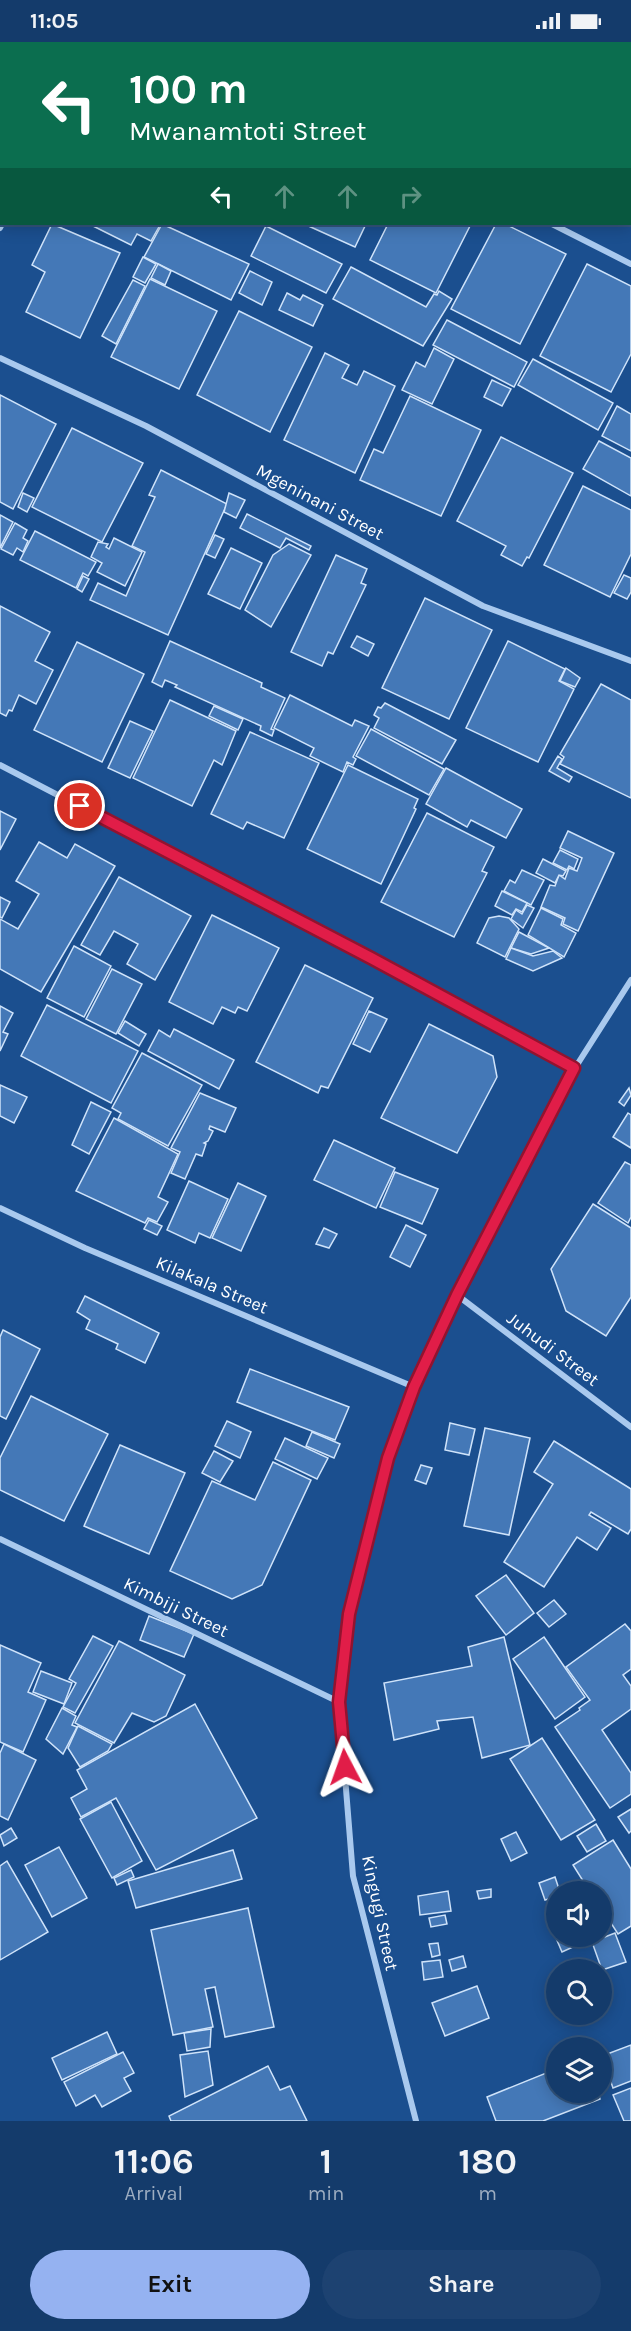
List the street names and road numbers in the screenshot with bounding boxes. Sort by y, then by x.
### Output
street label: Mgeninani Street [252,459,388,545]
street label: Kilakala Street [153,1251,272,1319]
street label: Juhudi Street [503,1307,604,1391]
street label: Kimbiji Street [120,1572,232,1642]
street label: Kingugi Street [357,1853,403,1973]

